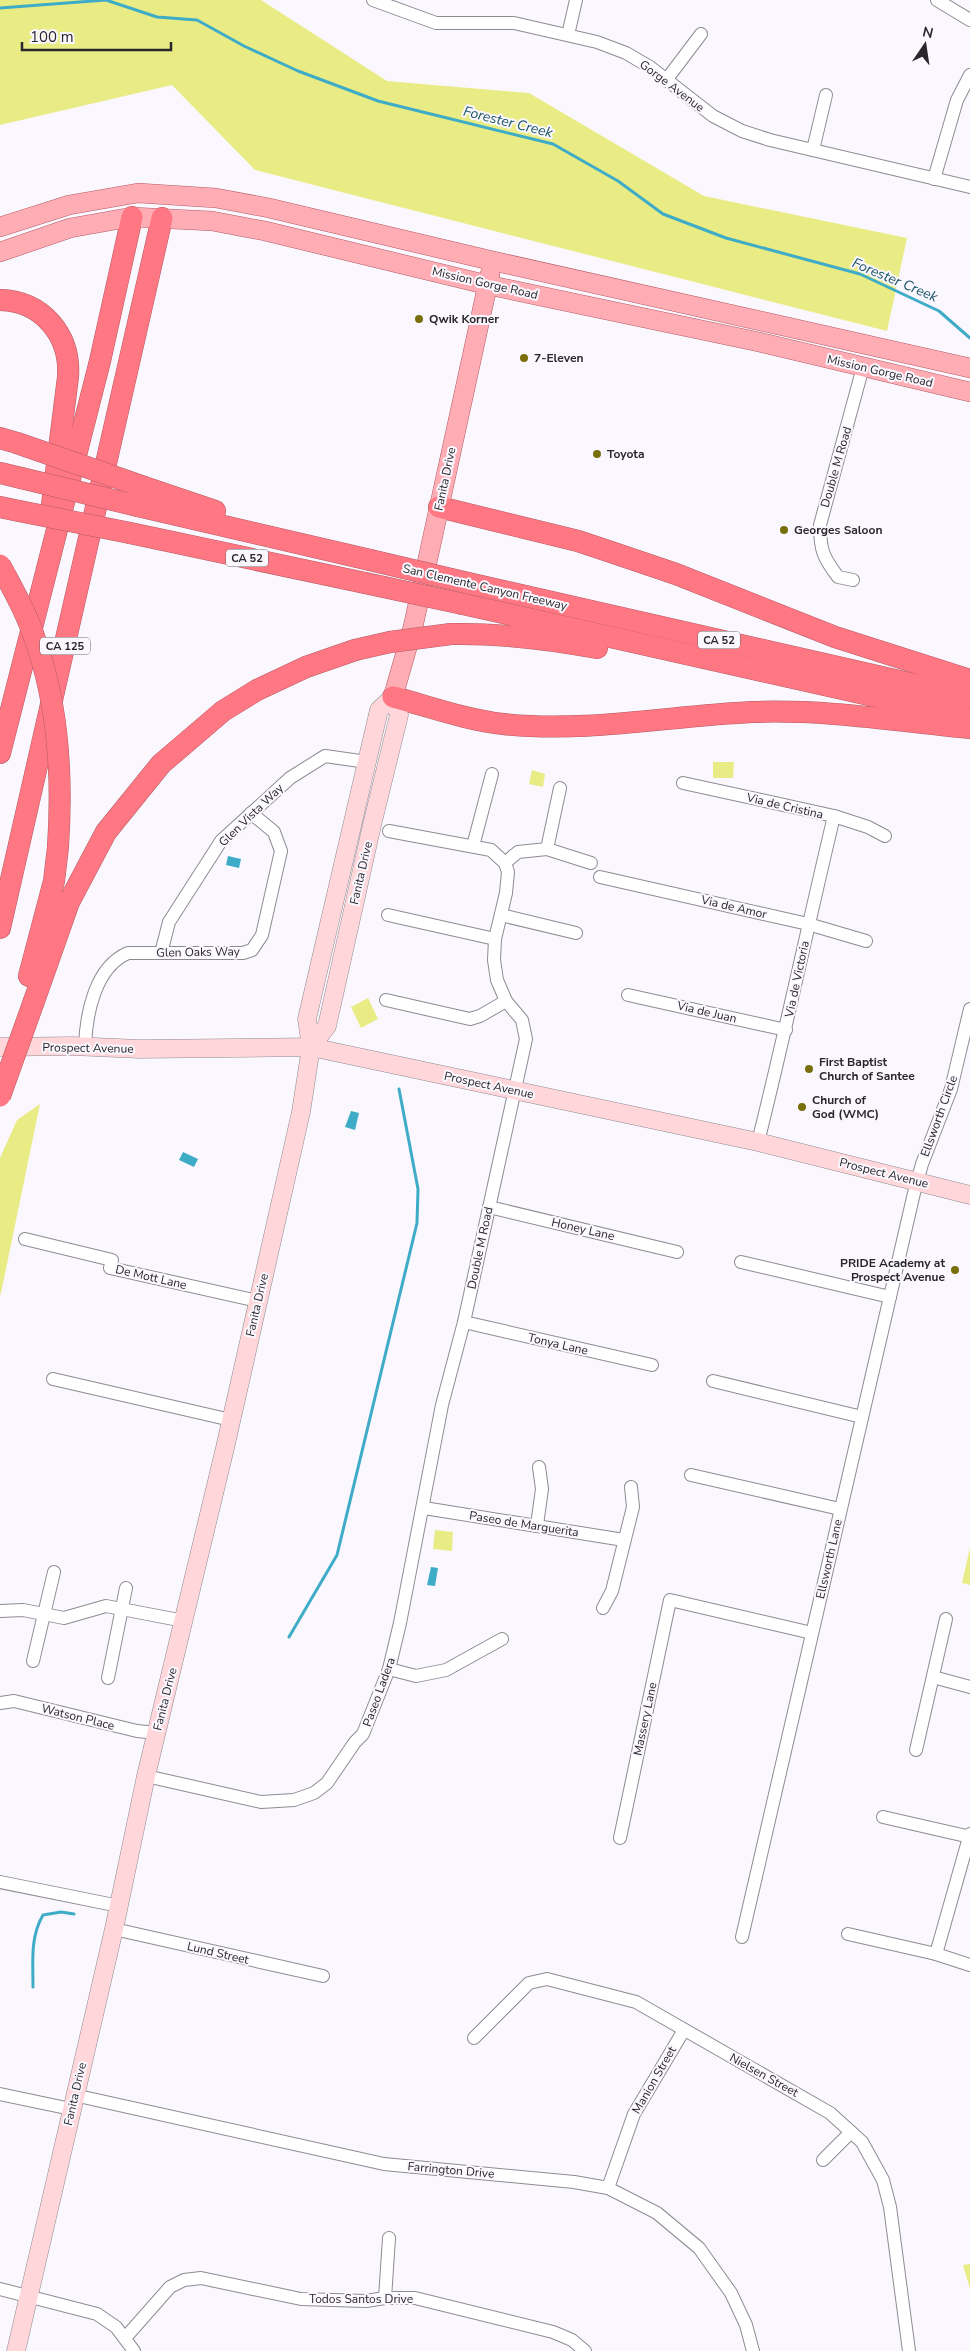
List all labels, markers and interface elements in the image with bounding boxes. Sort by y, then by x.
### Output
scale bar [22,20,171,52]
north arrow [900,20,950,70]
text: N [921,22,935,43]
text: 100 m [30,27,74,47]
street label: Gorge Avenue [636,56,708,116]
water label: Forester Creek [461,102,556,143]
water label: Forester Creek [849,253,942,307]
street label: Mission Gorge Road [431,263,539,303]
place label: Qwik Korner [429,311,499,327]
marker: Qwik Korner [413,313,425,325]
place label: 7-Eleven [534,350,583,366]
street label: Mission Gorge Road [826,351,934,391]
marker: 7-Eleven [518,352,530,364]
street label: Double M Road [817,425,855,509]
street label: Fanita Drive [430,446,460,512]
place label: Toyota [607,446,645,462]
marker: Toyota [591,448,603,460]
place label: Georges Saloon [794,522,882,538]
marker: Georges Saloon [778,524,790,536]
road number: CA 52 [226,550,268,566]
street label: San Clemente Canyon Freeway [401,560,570,614]
road number: CA 52 [698,632,740,648]
road number: CA 125 [40,637,90,654]
street label: Glen Vista Way [215,780,287,850]
street label: Via de Cristina [744,789,825,823]
street label: Fanita Drive [346,840,376,906]
street label: Via de Amor [699,891,769,922]
street label: Via de Victoria [781,939,813,1020]
street label: Glen Oaks Way [156,943,241,961]
street label: Via de Juan [675,997,738,1027]
street label: Prospect Avenue [42,1039,134,1057]
place label: First Baptist Church of Santee [819,1054,915,1084]
marker: First Baptist Church of Santee [803,1063,815,1075]
street label: Prospect Avenue [443,1068,535,1102]
street label: Ellsworth Circle [917,1073,961,1159]
place label: Church of God (WMC) [812,1092,879,1122]
marker: Church of God (WMC) [796,1101,808,1113]
street label: Prospect Avenue [838,1154,930,1192]
street label: Double M Road [463,1205,497,1291]
street label: Honey Lane [550,1214,616,1244]
place label: PRIDE Academy at Prospect Avenue [840,1255,945,1285]
street label: De Mott Lane [114,1261,188,1293]
marker: PRIDE Academy at Prospect Avenue [949,1264,961,1276]
street label: Fanita Drive [242,1272,272,1338]
street label: Tonya Lane [526,1329,590,1359]
street label: Paseo de Marguerita [468,1507,580,1541]
street label: Ellsworth Lane [812,1518,846,1600]
street label: Paseo Ladera [359,1655,399,1729]
street label: Fanita Drive [149,1666,181,1732]
street label: Massery Lane [629,1681,661,1757]
street label: Watson Place [40,1700,116,1734]
street label: Lund Street [186,1938,251,1968]
street label: Manion Street [628,2043,680,2117]
street label: Nielsen Street [727,2049,802,2101]
street label: Fanita Drive [60,2061,90,2127]
street label: Farrington Drive [407,2158,495,2182]
street label: Todos Santos Drive [309,2291,413,2307]

